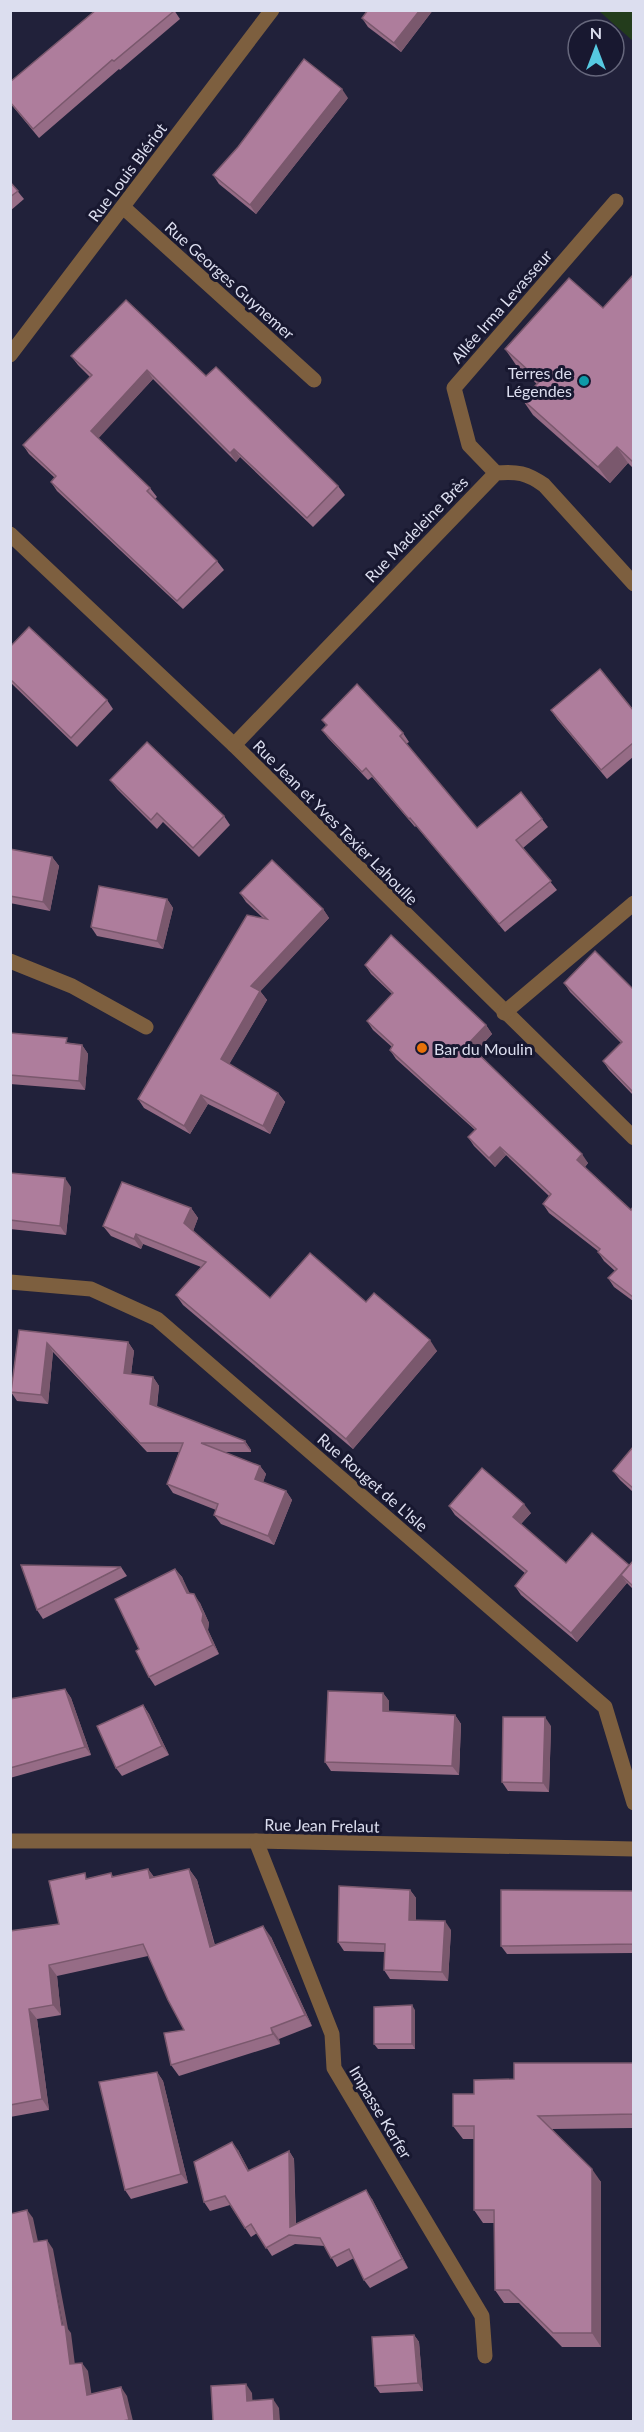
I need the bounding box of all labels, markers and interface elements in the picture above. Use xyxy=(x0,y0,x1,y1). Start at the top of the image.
north arrow xyxy=(566,18,626,78)
text: N xyxy=(590,23,602,42)
street label: Rue Louis Blériot xyxy=(84,119,170,225)
street label: Rue Georges Guynemer xyxy=(162,217,299,343)
street label: Allée Irma Levasseur xyxy=(447,245,555,366)
place label: Terres de Légendes xyxy=(506,363,572,400)
marker: Terres de Légendes xyxy=(577,374,591,388)
street label: Rue Madeleine Brès xyxy=(361,472,471,586)
street label: Rue Jean et Yves Texier Lahoulle xyxy=(250,736,422,908)
place label: Bar du Moulin xyxy=(434,1039,533,1058)
marker: Bar du Moulin xyxy=(415,1041,429,1055)
street label: Rue Rouget de L'Isle xyxy=(314,1429,432,1535)
street label: Rue Jean Frelaut xyxy=(264,1814,380,1836)
street label: Impasse Kerfer xyxy=(346,2062,416,2162)

